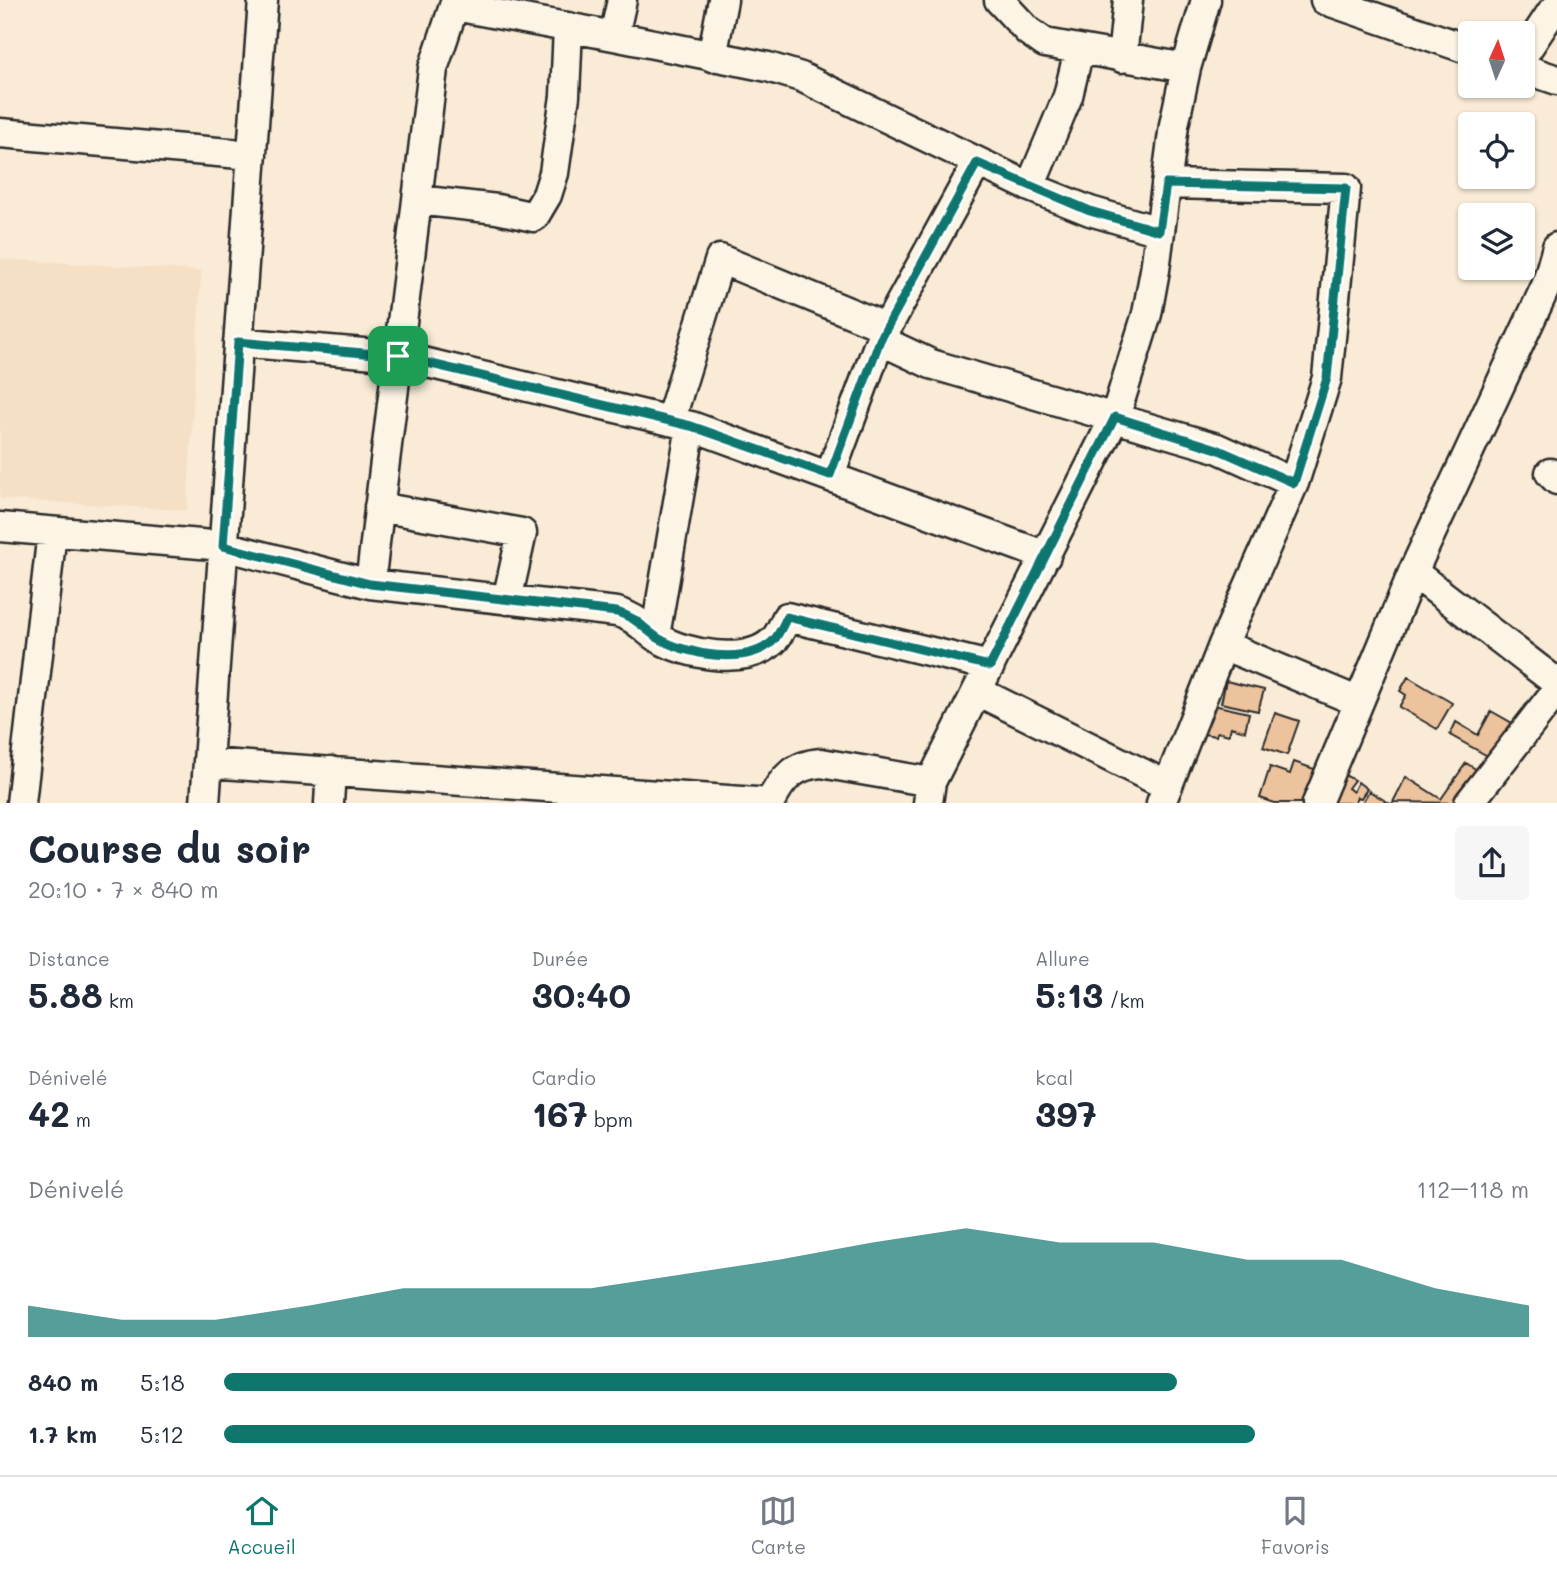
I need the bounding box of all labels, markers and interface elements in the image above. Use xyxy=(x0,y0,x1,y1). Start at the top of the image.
north arrow xyxy=(1458,21,1535,98)
map controls xyxy=(1458,21,1535,280)
button: locate xyxy=(1458,112,1535,189)
button: layers xyxy=(1458,203,1535,280)
pin xyxy=(368,326,428,386)
icon: arrive xyxy=(379,337,417,375)
text: Course du soir xyxy=(28,823,311,873)
button: share xyxy=(1455,826,1529,900)
text: 20:10 · 7 × 840 m xyxy=(28,874,219,904)
text: Distance xyxy=(28,946,110,971)
text: Durée xyxy=(532,946,588,971)
text: Allure xyxy=(1035,946,1090,971)
text: 5.88 xyxy=(28,971,103,1017)
text: 30:40 xyxy=(532,971,631,1017)
text: 5:13 xyxy=(1035,971,1103,1017)
text: km xyxy=(103,988,134,1013)
text: /km xyxy=(1103,988,1145,1013)
text: Dénivelé xyxy=(28,1065,108,1090)
text: Cardio xyxy=(532,1065,596,1090)
text: kcal xyxy=(1035,1065,1073,1090)
text: 42 xyxy=(28,1090,70,1136)
text: 167 xyxy=(532,1090,588,1136)
text: 397 xyxy=(1035,1090,1097,1136)
text: m xyxy=(70,1107,91,1132)
text: bpm xyxy=(588,1107,633,1132)
text: Dénivelé xyxy=(28,1174,124,1204)
text: 112–118 m xyxy=(1417,1174,1529,1204)
text: 840 m xyxy=(28,1367,98,1397)
text: 5:18 xyxy=(140,1367,185,1397)
text: 1.7 km xyxy=(28,1419,97,1449)
text: 5:12 xyxy=(140,1419,184,1449)
tab: Accueil xyxy=(228,1492,296,1559)
tab: Carte xyxy=(751,1492,806,1559)
tab: Favoris xyxy=(1261,1492,1329,1559)

